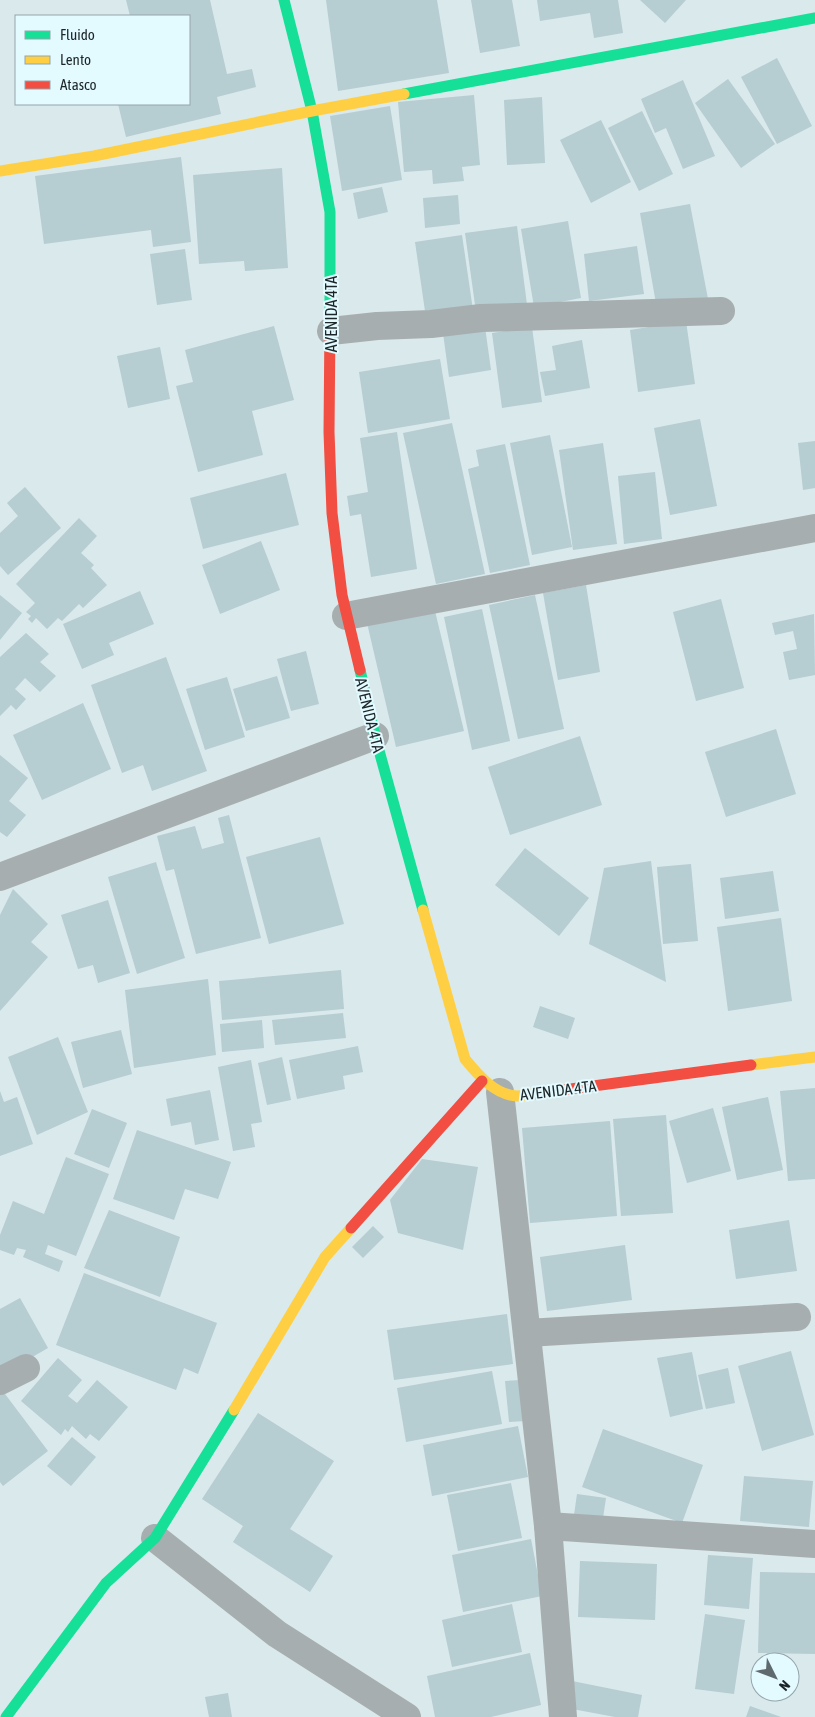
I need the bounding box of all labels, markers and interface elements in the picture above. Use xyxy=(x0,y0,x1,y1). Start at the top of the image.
legend xyxy=(15,15,190,105)
text: Fluido xyxy=(60,26,95,43)
text: Lento xyxy=(60,51,91,68)
text: Atasco xyxy=(60,76,97,93)
street label: AVENIDA 4TA xyxy=(322,276,340,352)
street label: AVENIDA 4TA xyxy=(352,676,388,754)
street label: AVENIDA 4TA xyxy=(519,1076,597,1104)
north arrow xyxy=(750,1652,800,1702)
text: N xyxy=(776,1677,793,1694)

